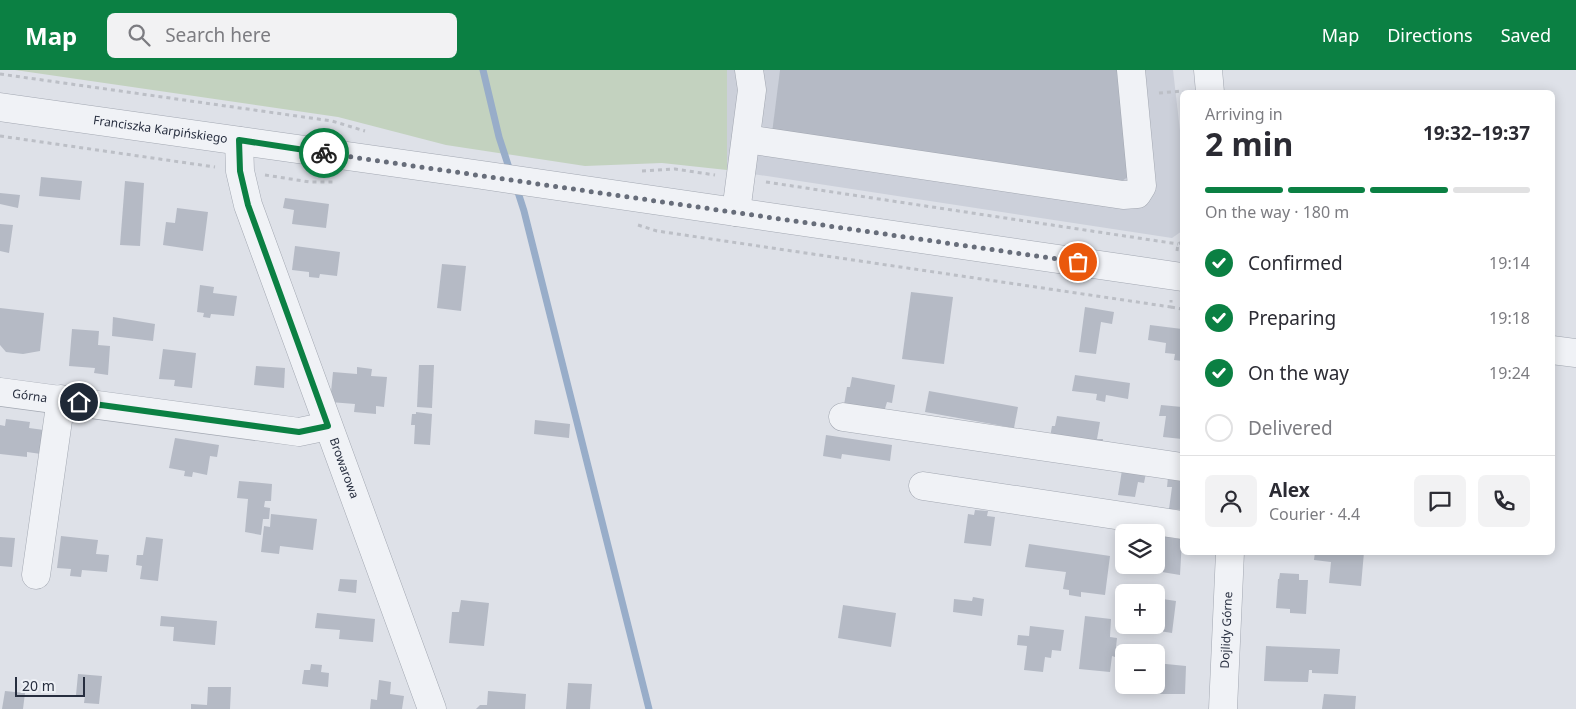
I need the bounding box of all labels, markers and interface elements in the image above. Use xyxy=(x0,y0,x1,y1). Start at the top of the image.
search box xyxy=(107,13,457,58)
text: Map xyxy=(25,19,77,52)
icon: search xyxy=(125,21,153,49)
text: Search here xyxy=(165,22,271,48)
text: Map xyxy=(1322,23,1359,47)
text: Directions xyxy=(1387,23,1473,47)
text: Saved xyxy=(1501,23,1551,47)
text: Arriving in xyxy=(1205,103,1283,125)
street label: Franciszka Karpińskiego xyxy=(92,111,229,147)
text: 19:32–19:37 xyxy=(1423,120,1530,146)
text: 2 min xyxy=(1205,122,1293,165)
courier xyxy=(299,128,349,178)
icon: bike xyxy=(310,139,338,167)
text: On the way · 180 m xyxy=(1205,201,1349,223)
pin xyxy=(1057,241,1099,283)
icon: bag xyxy=(1064,248,1092,276)
icon: check xyxy=(1205,249,1233,277)
text: Confirmed xyxy=(1248,250,1343,276)
text: 19:14 xyxy=(1489,252,1530,274)
icon: check xyxy=(1205,304,1233,332)
text: Preparing xyxy=(1248,305,1336,331)
text: 19:18 xyxy=(1489,307,1530,329)
icon: check xyxy=(1205,359,1233,387)
text: On the way xyxy=(1248,360,1349,386)
text: 19:24 xyxy=(1489,362,1530,384)
pin xyxy=(58,381,100,423)
street label: Górna xyxy=(11,385,48,406)
icon: home xyxy=(65,388,93,416)
text: Delivered xyxy=(1248,415,1333,441)
street label: Browarowa xyxy=(326,435,363,501)
button: person xyxy=(1205,475,1257,527)
button: chat xyxy=(1414,475,1466,527)
button: phone xyxy=(1478,475,1530,527)
text: Alex xyxy=(1269,477,1310,503)
text: Courier · 4.4 xyxy=(1269,503,1360,525)
map controls xyxy=(1115,524,1165,694)
button: layers xyxy=(1115,524,1165,574)
button: + xyxy=(1115,584,1165,634)
street label: Dojlidy Górne xyxy=(1216,591,1236,669)
button: − xyxy=(1115,644,1165,694)
scale bar xyxy=(15,674,85,697)
text: 20 m xyxy=(22,676,55,695)

